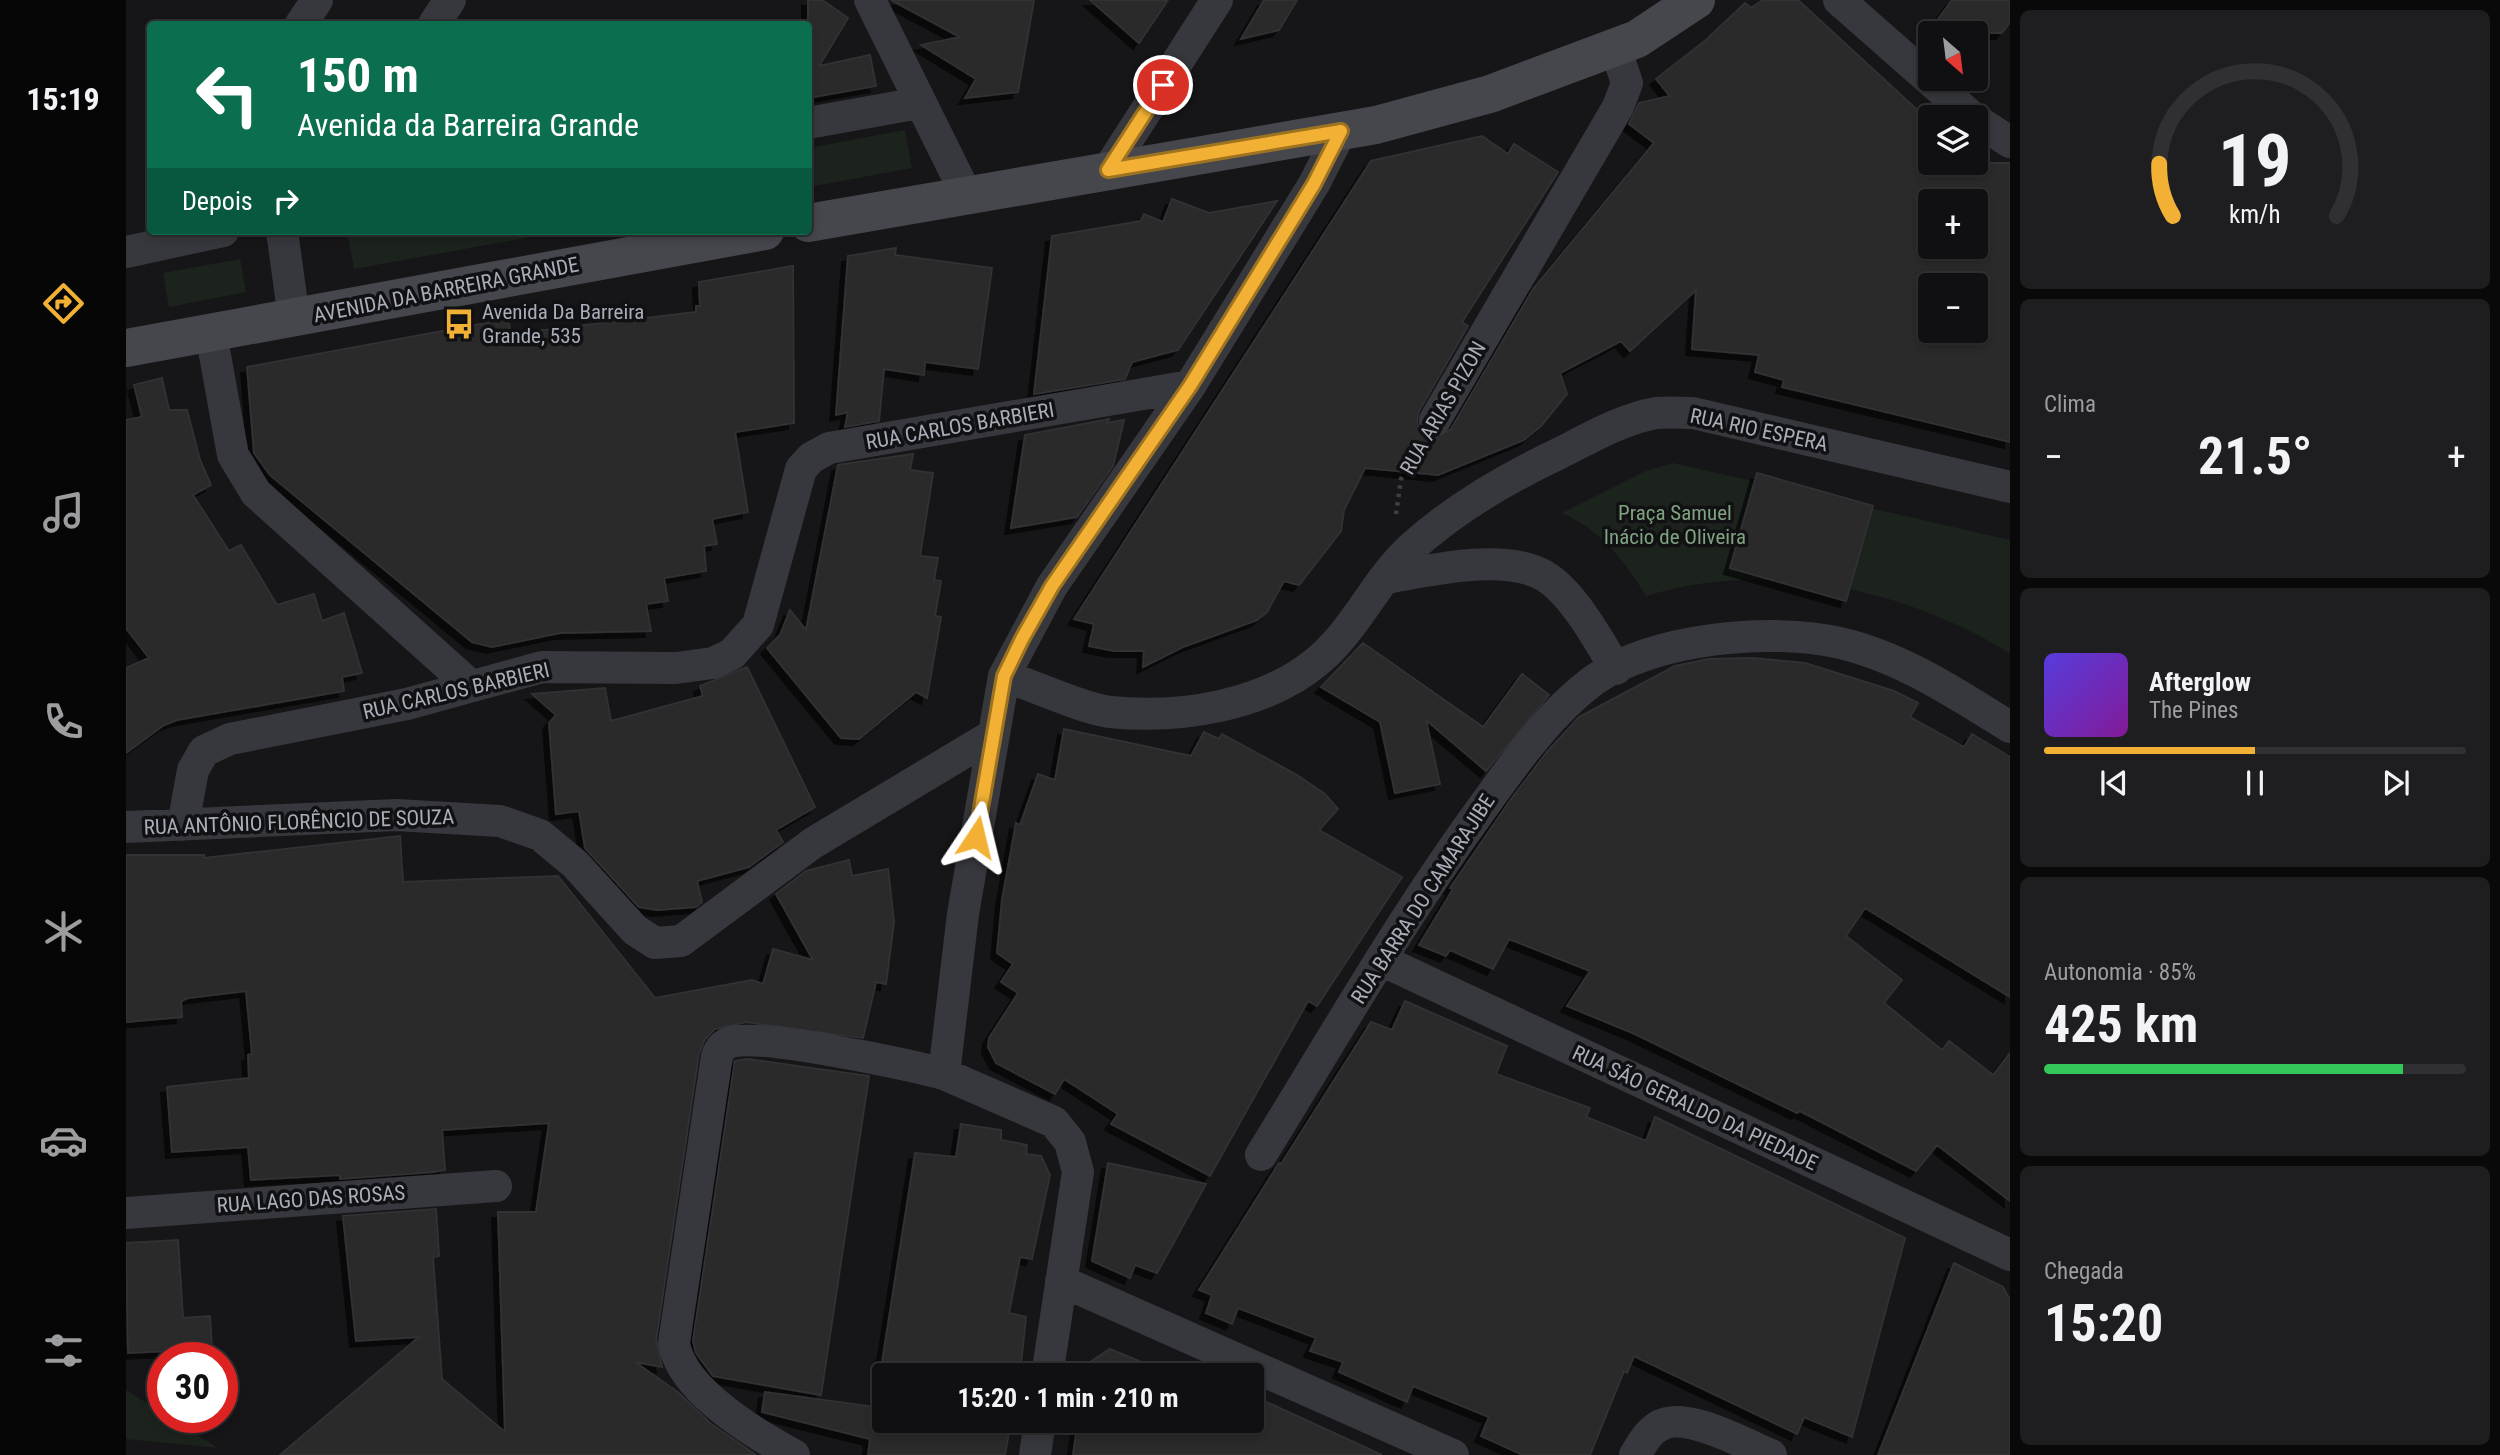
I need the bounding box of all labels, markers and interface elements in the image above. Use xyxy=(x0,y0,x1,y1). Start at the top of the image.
north arrow xyxy=(1918,21,1988,91)
map controls xyxy=(1918,21,1988,343)
text: 150 m xyxy=(297,47,419,104)
icon: left xyxy=(182,49,273,140)
pin xyxy=(1133,55,1193,115)
icon: arrive xyxy=(1144,66,1182,104)
text: 15:19 xyxy=(26,80,100,118)
button: layers xyxy=(1918,105,1988,175)
text: Avenida da Barreira Grande xyxy=(297,106,639,144)
text: 19 xyxy=(2218,118,2292,204)
icon: right xyxy=(267,182,305,220)
text: Depois xyxy=(182,186,253,216)
button: + xyxy=(1918,189,1988,259)
text: km/h xyxy=(2229,199,2281,228)
street label: AVENIDA DA BARREIRA GRANDE xyxy=(311,252,581,328)
button: − xyxy=(1918,273,1988,343)
icon: directions xyxy=(39,279,88,328)
place label: Avenida Da Barreira Grande, 535 xyxy=(482,300,644,348)
bus stop icon: Avenida Da Barreira Grande, 535 xyxy=(442,307,476,341)
street label: RUA ARIAS PIZON xyxy=(1395,337,1491,479)
text: Clima xyxy=(2044,391,2096,418)
street label: RUA CARLOS BARBIERI xyxy=(864,398,1056,454)
street label: RUA RIO ESPERA xyxy=(1688,404,1830,456)
text: 21.5° xyxy=(2198,426,2312,487)
text: − xyxy=(2044,435,2063,479)
text: + xyxy=(2447,435,2466,479)
icon: music xyxy=(39,488,88,537)
park label: Praça Samuel Inácio de Oliveira xyxy=(1604,501,1746,549)
street label: RUA CARLOS BARBIERI xyxy=(360,658,552,724)
text: Afterglow xyxy=(2149,667,2251,697)
icon: phone xyxy=(39,697,88,746)
text: The Pines xyxy=(2149,697,2239,724)
icon: previous xyxy=(2095,764,2133,802)
icon: pause xyxy=(2236,764,2274,802)
icon: next xyxy=(2377,764,2415,802)
street label: RUA BARRA DO CAMARAJIBE xyxy=(1346,790,1500,1008)
position arrow xyxy=(939,800,1013,874)
street label: RUA ANTÔNIO FLORÊNCIO DE SOUZA xyxy=(143,805,455,839)
icon: climate xyxy=(39,907,88,956)
text: Autonomia · 85% xyxy=(2044,959,2196,986)
text: 425 km xyxy=(2044,994,2198,1055)
street label: RUA SÃO GERALDO DA PIEDADE xyxy=(1569,1041,1821,1175)
icon: car xyxy=(39,1116,88,1165)
street label: RUA LAGO DAS ROSAS xyxy=(216,1180,406,1218)
text: Chegada xyxy=(2044,1258,2124,1285)
text: 15:20 xyxy=(2044,1293,2163,1354)
icon: filters xyxy=(39,1326,88,1375)
speed limit sign: 30 xyxy=(147,1342,238,1433)
text: 15:20 · 1 min · 210 m xyxy=(958,1383,1178,1413)

